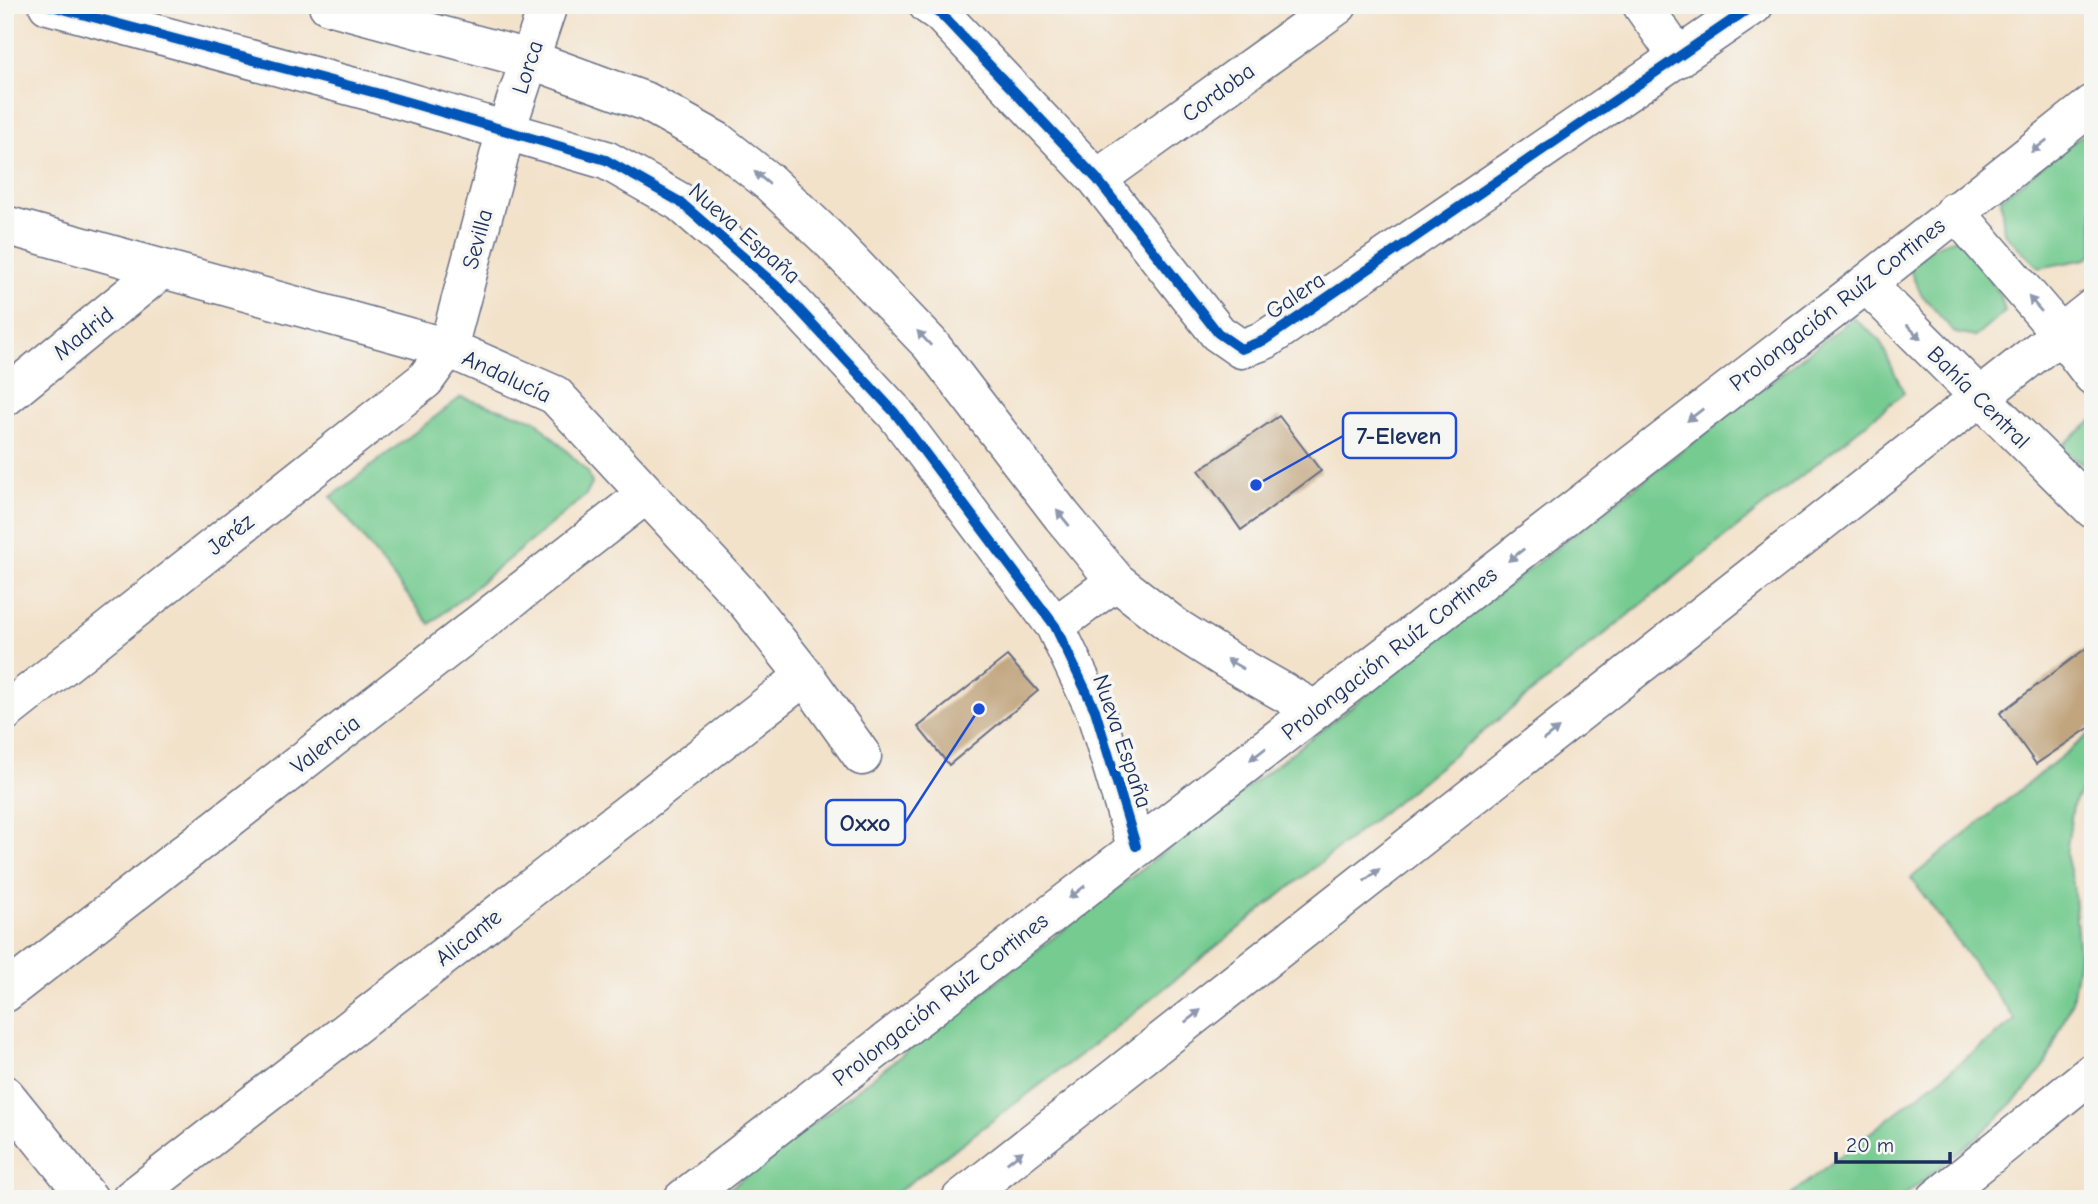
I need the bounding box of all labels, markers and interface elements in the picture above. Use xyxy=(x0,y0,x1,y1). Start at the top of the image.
street label: Lorca xyxy=(506,37,549,97)
street label: Cordoba xyxy=(1177,57,1260,128)
one-way arrow xyxy=(2030,138,2048,152)
one-way arrow xyxy=(754,170,772,185)
street label: Nueva España xyxy=(683,178,806,289)
street label: Sevilla xyxy=(457,206,498,272)
street label: Prolongación Ruíz Cortines xyxy=(1724,212,1950,397)
street label: Galera xyxy=(1261,266,1330,325)
one-way arrow xyxy=(2027,295,2043,313)
street label: Madrid xyxy=(48,301,119,366)
one-way arrow xyxy=(1905,323,1921,340)
one-way arrow xyxy=(916,330,932,347)
street label: Bahía Central xyxy=(1922,341,2035,454)
street label: Andalucía xyxy=(458,344,556,409)
one-way arrow xyxy=(1687,408,1705,423)
callout: 7-Eleven xyxy=(1343,413,1456,458)
text: 7-Eleven xyxy=(1357,422,1441,450)
street label: Jeréz xyxy=(202,508,259,561)
one-way arrow xyxy=(1056,509,1071,526)
one-way arrow xyxy=(1507,547,1525,562)
street label: Prolongación Ruíz Cortines xyxy=(1276,561,1502,746)
one-way arrow xyxy=(1225,658,1244,670)
street label: Nueva España xyxy=(1087,671,1158,811)
street label: Valencia xyxy=(285,709,365,780)
one-way arrow xyxy=(1541,727,1559,742)
one-way arrow xyxy=(1249,746,1267,760)
callout: Oxxo xyxy=(826,800,905,845)
text: Oxxo xyxy=(840,809,890,837)
one-way arrow xyxy=(1363,868,1381,883)
one-way arrow xyxy=(1069,885,1087,900)
street label: Alicante xyxy=(430,903,507,972)
street label: Prolongación Ruíz Cortines xyxy=(827,907,1053,1092)
one-way arrow xyxy=(1184,1008,1202,1023)
scale bar xyxy=(1836,1120,1949,1164)
text: 20 m xyxy=(1846,1133,1894,1157)
one-way arrow xyxy=(1005,1149,1023,1164)

